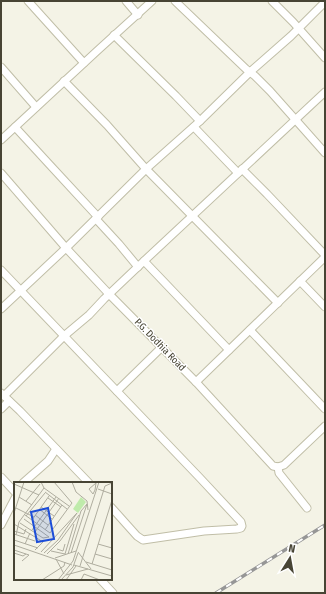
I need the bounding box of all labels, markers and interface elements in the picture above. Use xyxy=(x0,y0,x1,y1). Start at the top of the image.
street label: P.G. Dodhia Road xyxy=(132,316,188,374)
inset map xyxy=(14,482,112,580)
north arrow xyxy=(270,538,310,578)
text: N xyxy=(287,542,296,556)

